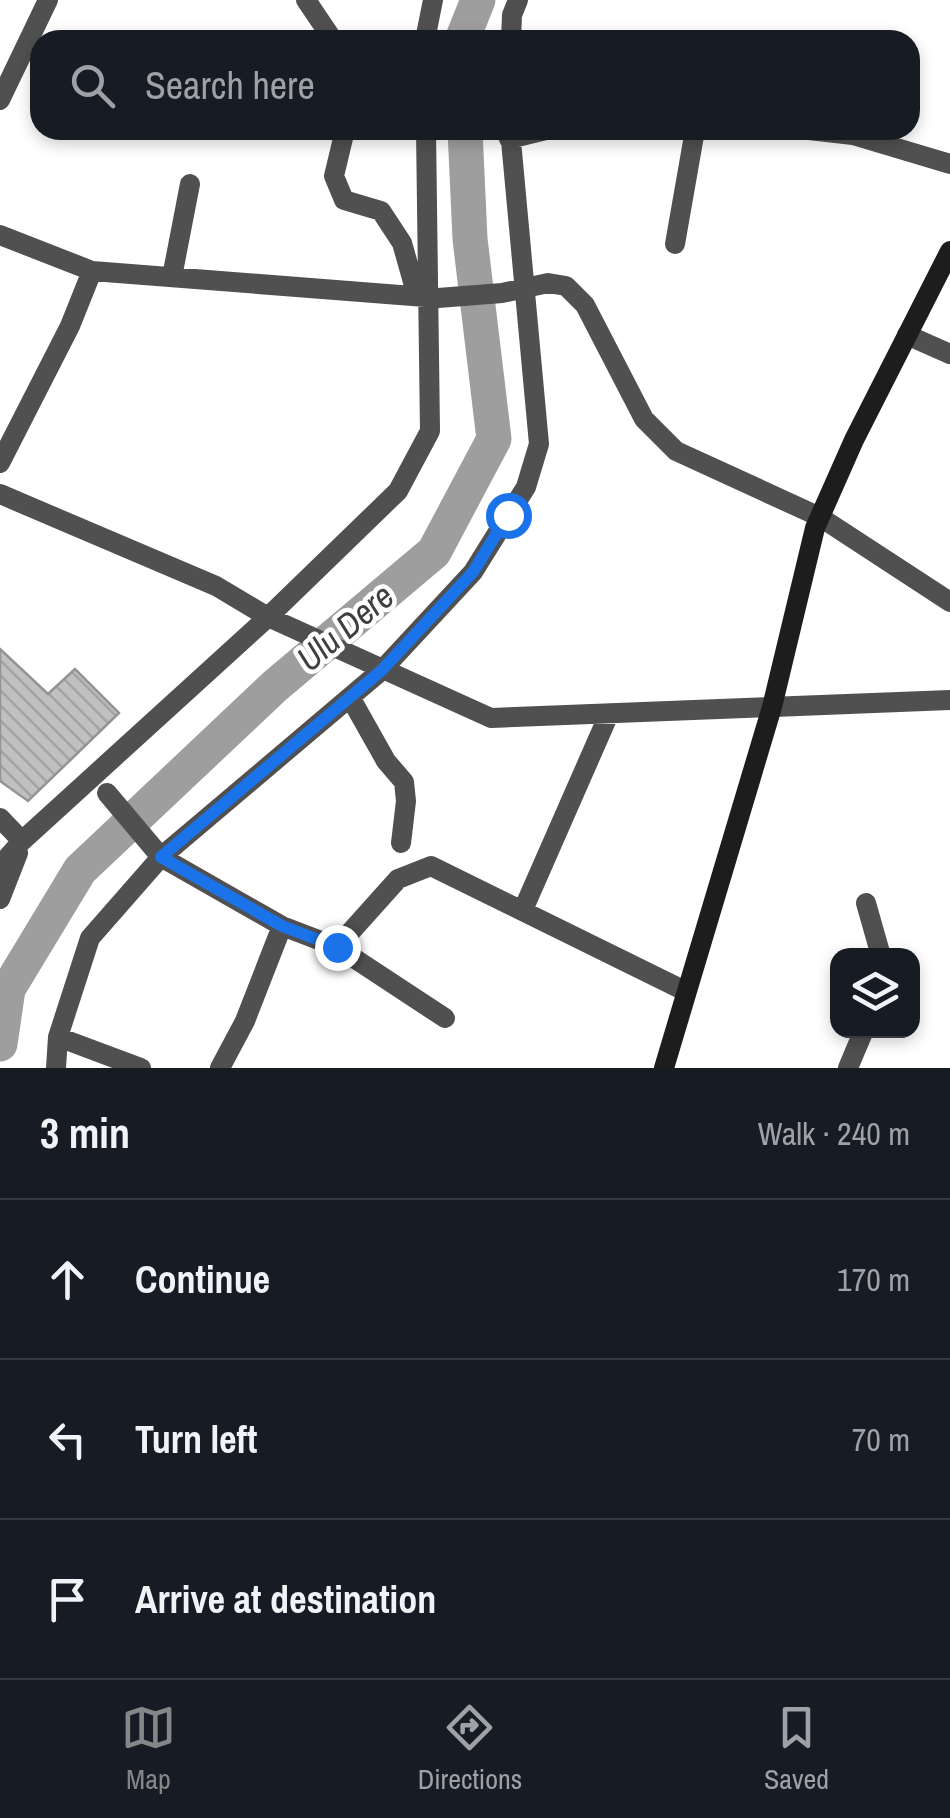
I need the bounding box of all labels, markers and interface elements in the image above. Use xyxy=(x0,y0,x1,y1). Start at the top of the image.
search box xyxy=(30,30,920,140)
icon: search xyxy=(65,58,120,113)
text: Search here xyxy=(145,60,315,111)
route start xyxy=(486,493,532,539)
water label: Ulu Dere xyxy=(287,573,403,681)
route end xyxy=(315,925,361,971)
map controls xyxy=(830,948,920,1038)
button: layers xyxy=(830,948,920,1038)
text: 3 min xyxy=(40,1105,130,1161)
text: Walk · 240 m xyxy=(758,1112,910,1155)
icon: ahead xyxy=(40,1252,95,1307)
text: Continue xyxy=(135,1254,270,1305)
text: 170 m xyxy=(837,1258,910,1301)
icon: left xyxy=(40,1412,95,1467)
text: Turn left xyxy=(135,1414,257,1465)
text: 70 m xyxy=(852,1418,910,1461)
icon: arrive xyxy=(40,1572,95,1627)
text: Arrive at destination xyxy=(135,1574,436,1625)
tab: Map xyxy=(121,1700,176,1798)
tab: Directions xyxy=(418,1700,522,1798)
tab: Saved xyxy=(764,1700,829,1798)

